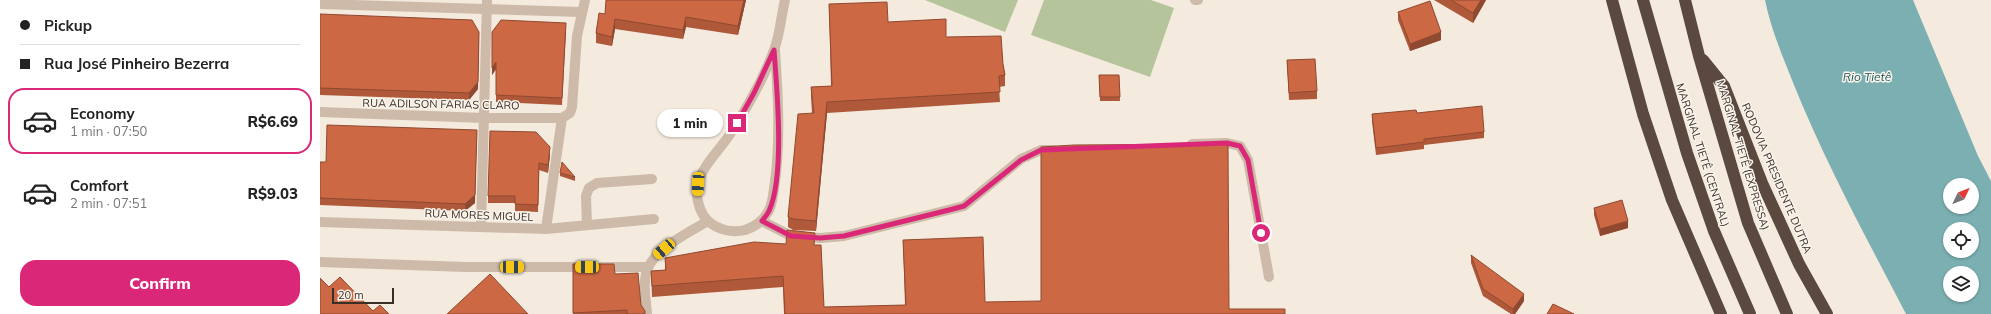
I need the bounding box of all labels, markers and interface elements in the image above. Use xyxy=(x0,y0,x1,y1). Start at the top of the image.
text: Pickup xyxy=(44,16,92,35)
text: Rua José Pinheiro Bezerra xyxy=(44,54,229,73)
water label: Rio Tietê xyxy=(1843,69,1892,84)
street label: MARGINAL TIETÊ (EXPRESSA) xyxy=(1713,78,1773,232)
street label: MARGINAL TIETÊ (CENTRAL) xyxy=(1673,81,1733,229)
street label: RUA ADILSON FARIAS CLARO xyxy=(362,96,520,112)
street label: RODOVIA PRESIDENTE DUTRA xyxy=(1739,101,1815,255)
icon: car xyxy=(22,103,58,139)
text: Economy xyxy=(70,104,135,123)
callout: 1 min xyxy=(657,109,723,137)
text: R$6.69 xyxy=(247,112,298,131)
route end xyxy=(728,114,746,132)
text: 1 min xyxy=(673,115,707,131)
text: 1 min · 07:50 xyxy=(70,123,147,139)
car xyxy=(691,172,705,196)
icon: car xyxy=(22,175,58,211)
text: Comfort xyxy=(70,176,128,195)
north arrow xyxy=(1943,178,1979,214)
map controls xyxy=(1943,178,1979,302)
text: R$9.03 xyxy=(247,184,298,203)
text: 2 min · 07:51 xyxy=(70,195,147,211)
street label: RUA MORES MIGUEL xyxy=(424,206,534,224)
button: locate xyxy=(1943,222,1979,258)
route start xyxy=(1252,224,1270,242)
car xyxy=(651,237,677,261)
button: Confirm xyxy=(20,260,300,306)
car xyxy=(500,261,524,273)
car xyxy=(575,261,599,273)
button: layers xyxy=(1943,266,1979,302)
scale bar xyxy=(332,286,394,305)
text: 20 m xyxy=(338,288,364,302)

